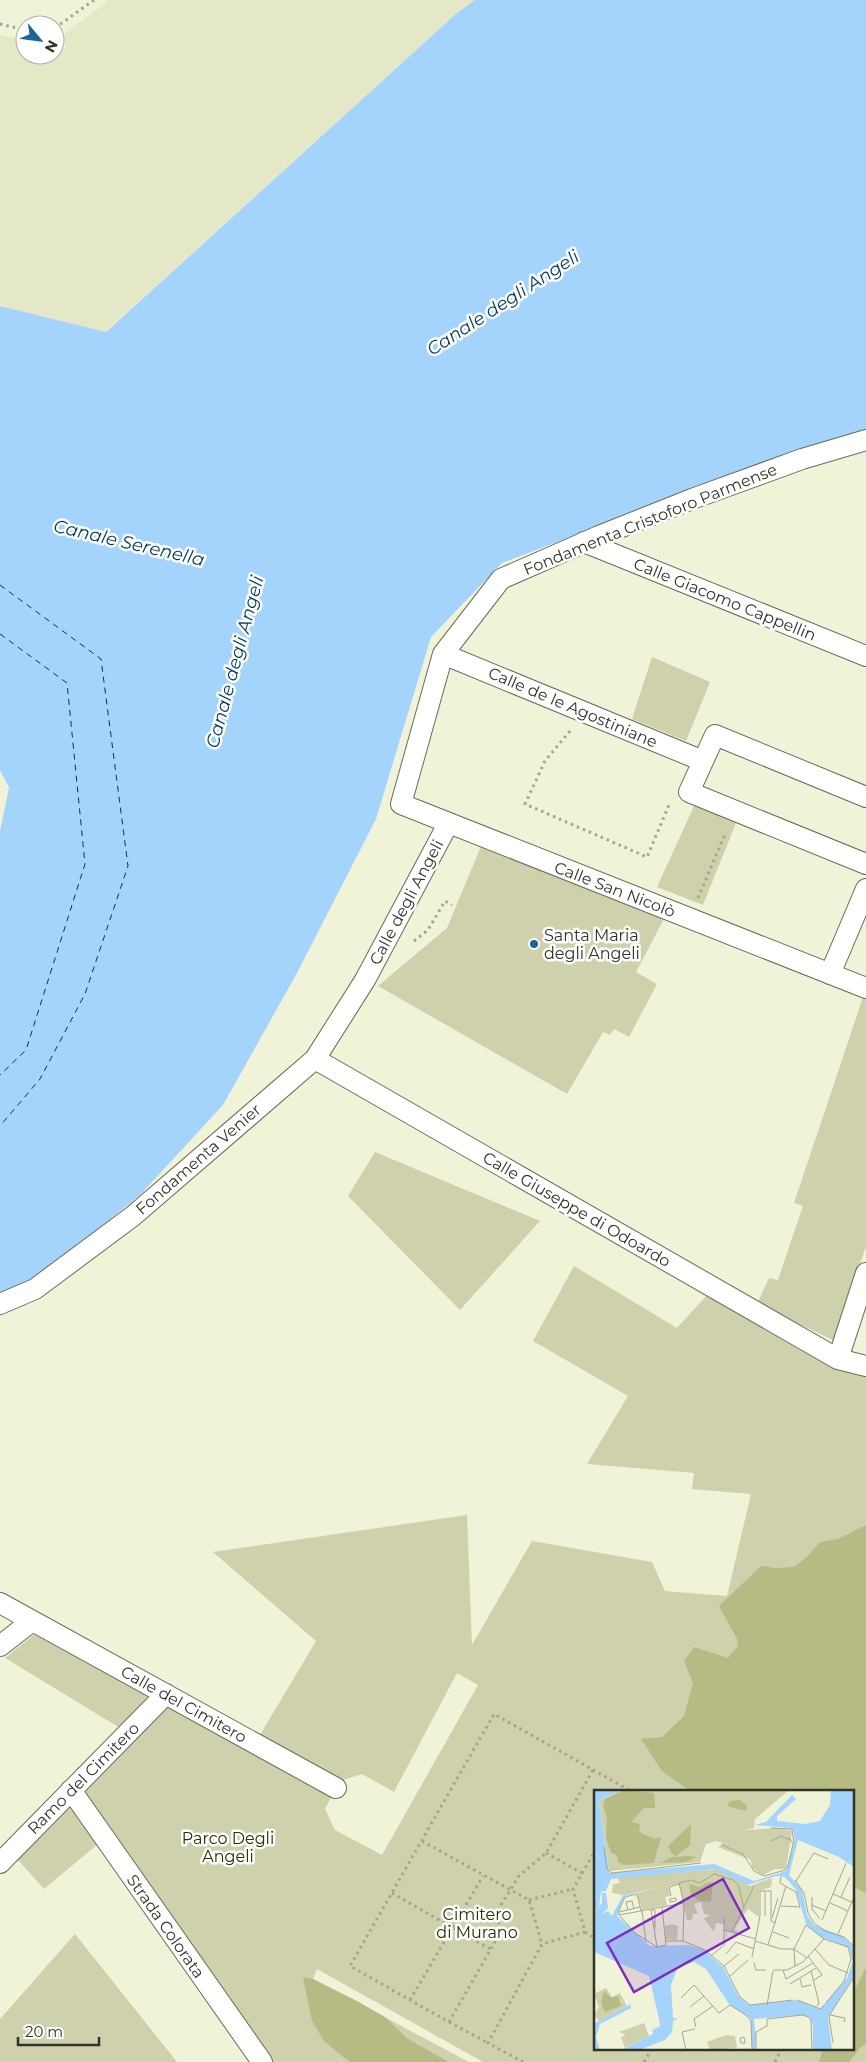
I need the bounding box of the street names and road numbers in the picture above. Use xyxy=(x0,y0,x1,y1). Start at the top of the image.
street label: Fondamenta Cristoforo Parmense xyxy=(521,460,780,579)
street label: Calle Giacomo Cappellin xyxy=(631,554,819,645)
street label: Calle de le Agostiniane xyxy=(485,663,660,752)
street label: Calle degli Angeli xyxy=(365,836,447,968)
street label: Calle San Nicolò xyxy=(552,858,678,921)
street label: Fondamenta Venier xyxy=(132,1100,265,1219)
street label: Calle Giuseppe di Odoardo xyxy=(479,1148,674,1271)
street label: Calle del Cimitero xyxy=(117,1662,250,1747)
street label: Ramo del Cimitero xyxy=(24,1719,143,1838)
street label: Strada Colorata xyxy=(123,1871,208,1982)

